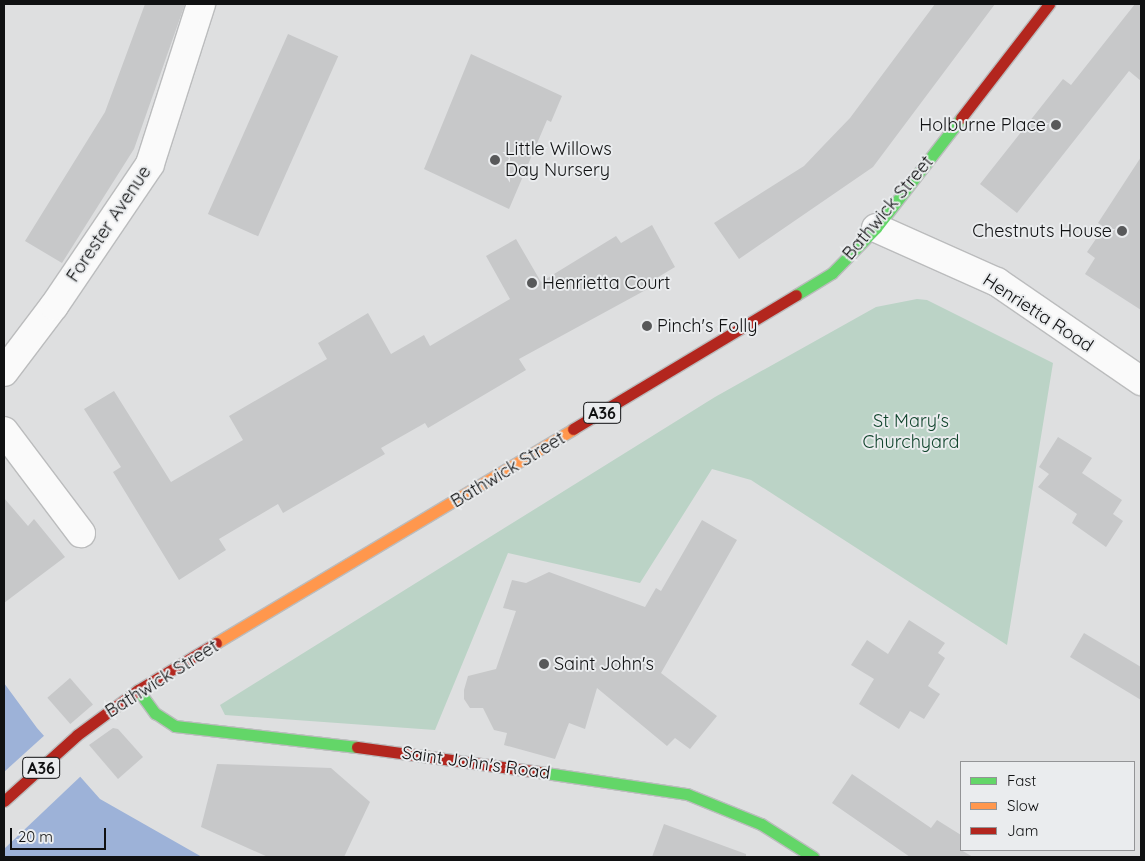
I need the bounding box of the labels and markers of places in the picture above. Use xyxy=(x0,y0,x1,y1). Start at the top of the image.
place label: Holburne Place xyxy=(919,114,1046,136)
marker: Holburne Place xyxy=(1050,119,1062,131)
place label: Little Willows Day Nursery xyxy=(505,139,612,182)
marker: Little Willows Day Nursery xyxy=(489,154,501,166)
place label: Chestnuts House xyxy=(972,220,1112,242)
marker: Chestnuts House xyxy=(1116,225,1128,237)
place label: Henrietta Court xyxy=(542,272,670,294)
marker: Henrietta Court xyxy=(526,277,538,289)
place label: Pinch's Folly xyxy=(657,315,757,337)
marker: Pinch's Folly xyxy=(641,320,653,332)
place label: Saint John's xyxy=(554,653,654,675)
marker: Saint John's xyxy=(538,658,550,670)

